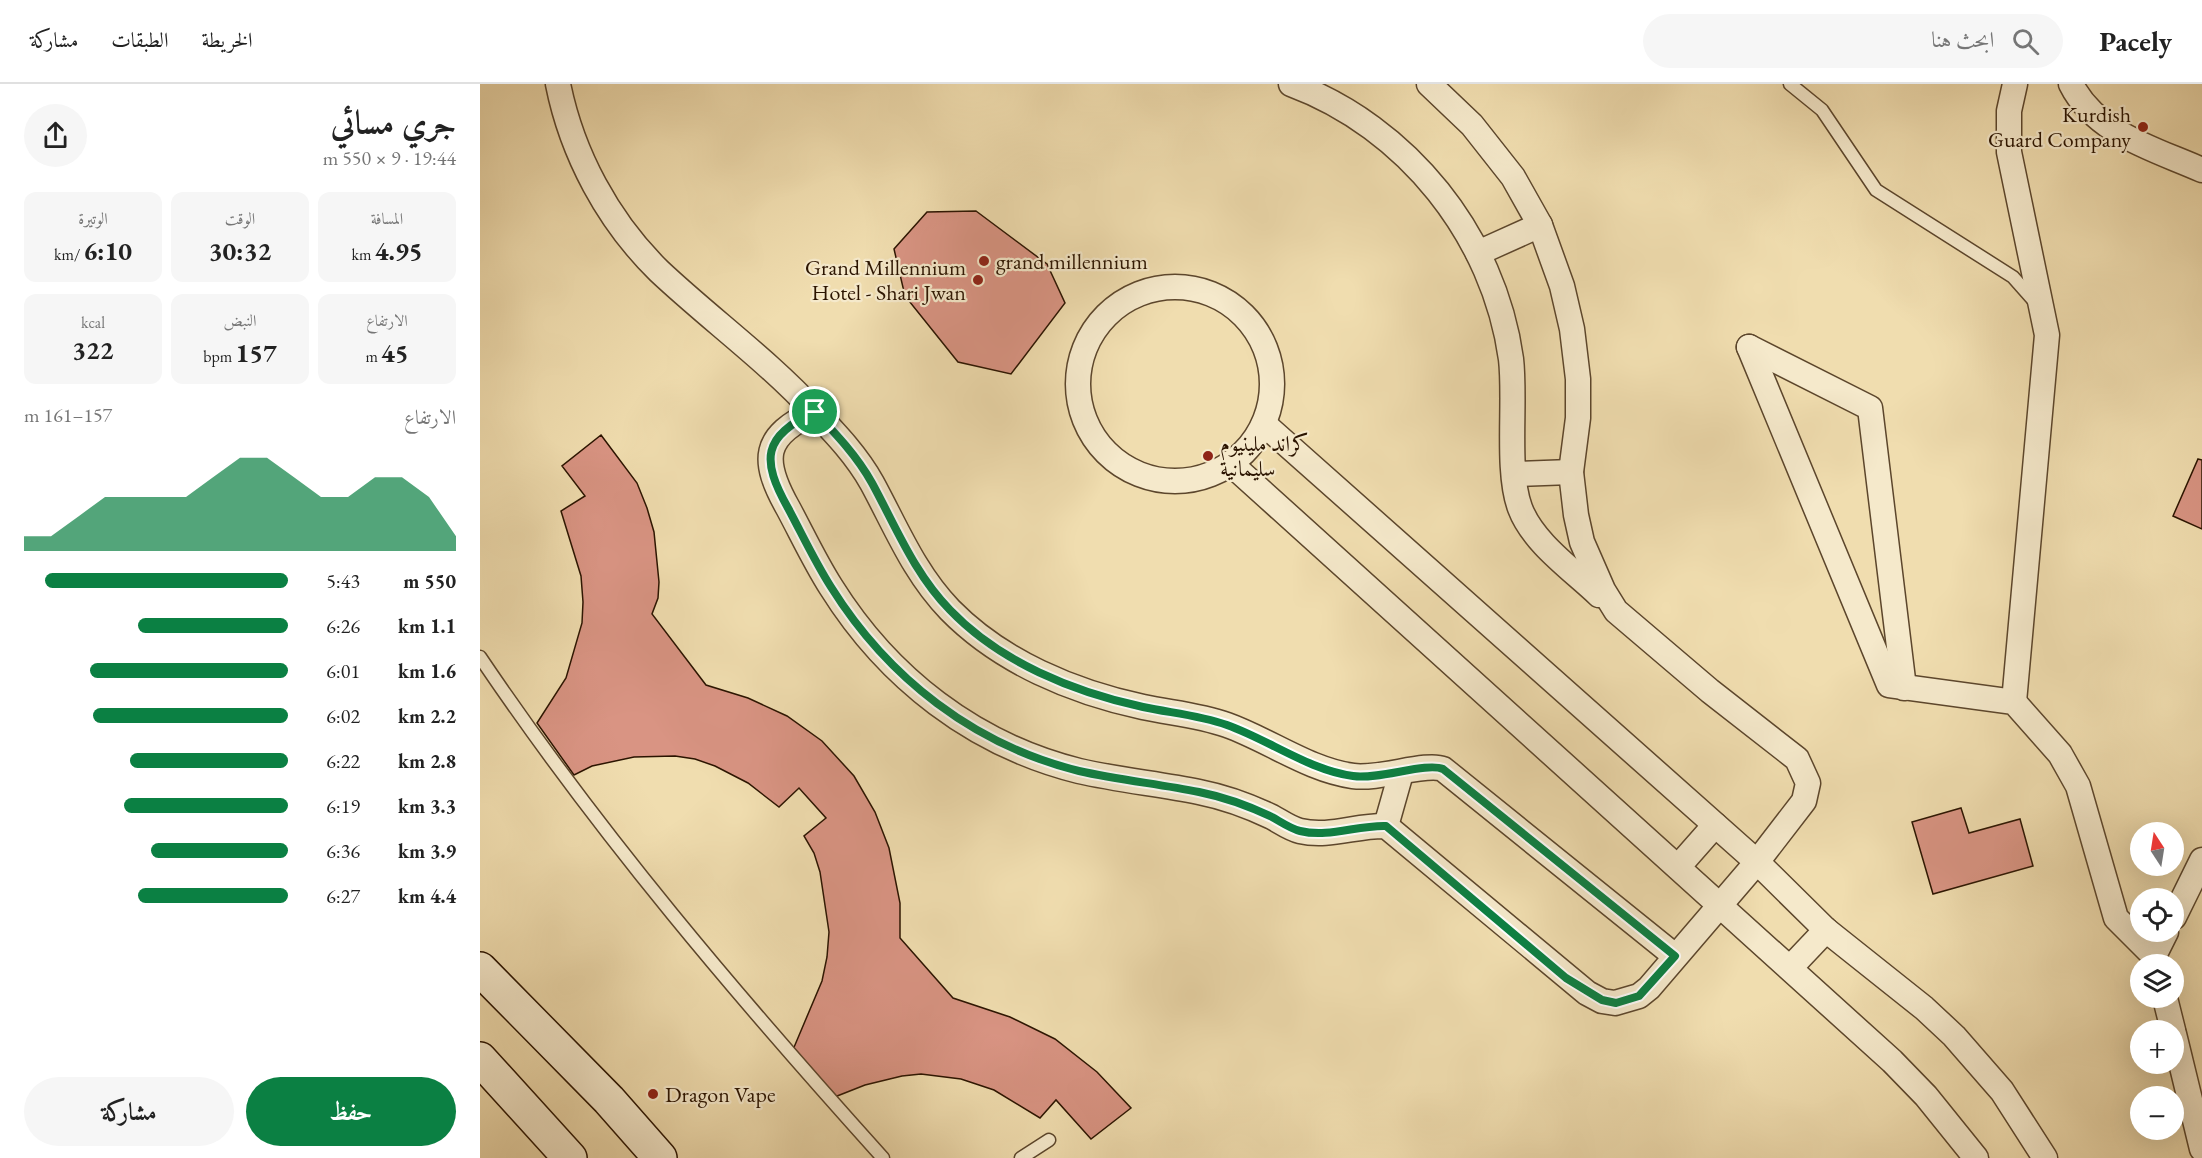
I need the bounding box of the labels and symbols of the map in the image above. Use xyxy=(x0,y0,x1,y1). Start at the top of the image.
place label: Kurdish Guard Company xyxy=(1988,100,2131,154)
marker: Kurdish Guard Company xyxy=(2136,120,2150,134)
place label: grand millennium xyxy=(996,247,1148,276)
place label: Grand Millennium Hotel - Shari Jwan xyxy=(805,253,966,307)
marker: grand millennium xyxy=(977,254,991,268)
marker: Grand Millennium Hotel - Shari Jwan xyxy=(971,273,985,287)
pin xyxy=(789,386,840,437)
place label: كراند ملينيوم سليمانية xyxy=(1220,429,1309,483)
marker: كراند ملينيوم سليمانية xyxy=(1201,449,1215,463)
north arrow xyxy=(2130,822,2184,876)
place label: Dragon Vape xyxy=(665,1080,776,1109)
marker: Dragon Vape xyxy=(646,1087,660,1101)

